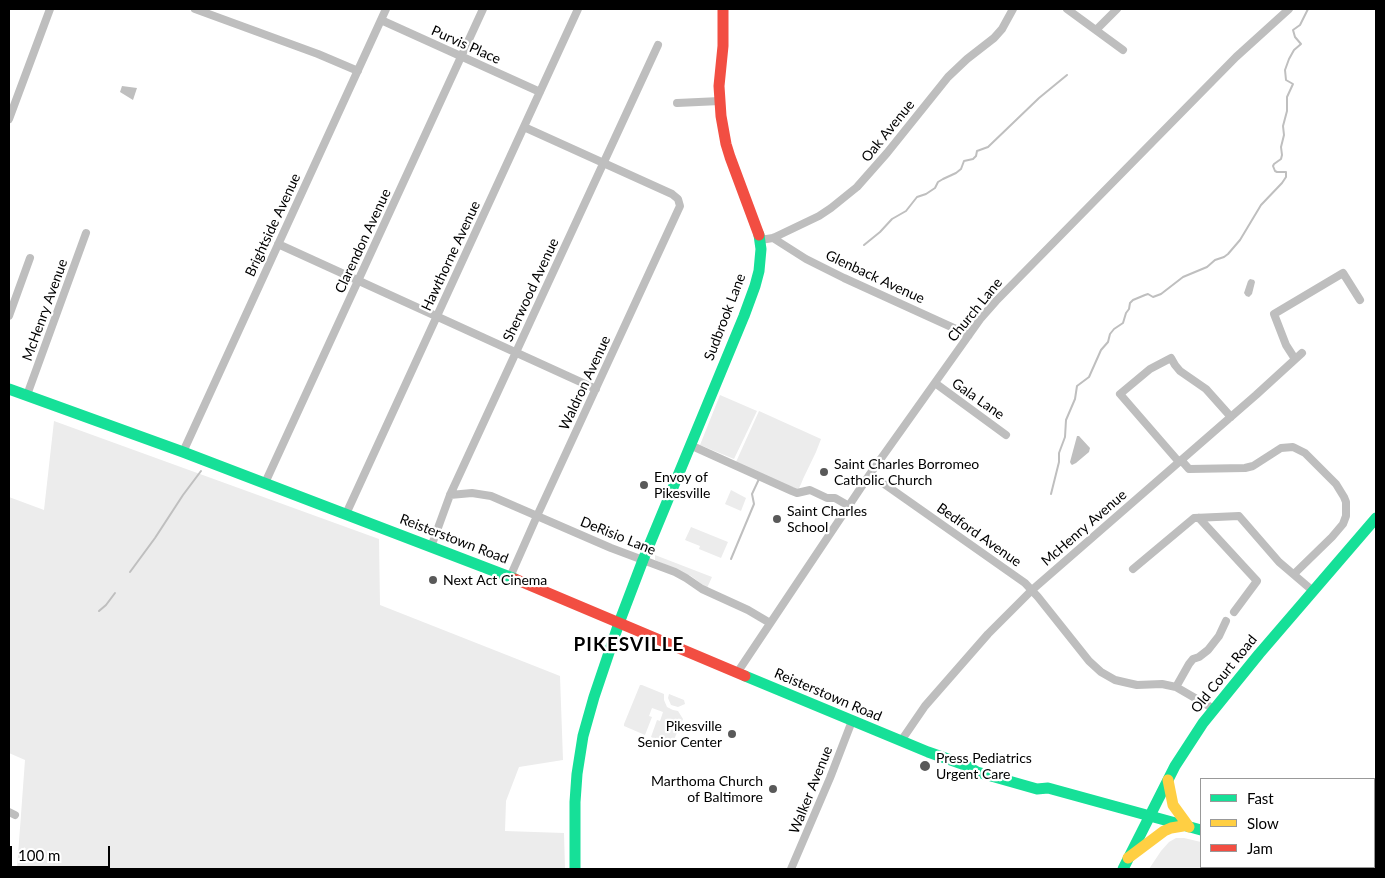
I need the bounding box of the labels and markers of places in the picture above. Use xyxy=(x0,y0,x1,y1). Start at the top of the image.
place label: Saint Charles Borromeo Catholic Church xyxy=(834,456,979,488)
marker: Saint Charles Borromeo Catholic Church xyxy=(818,466,830,478)
place label: Envoy of Pikesville xyxy=(654,469,710,502)
marker: Envoy of Pikesville xyxy=(638,479,650,491)
place label: Saint Charles School xyxy=(787,503,867,536)
marker: Saint Charles School xyxy=(771,513,783,525)
place label: Next Act Cinema xyxy=(443,572,547,588)
marker: Next Act Cinema xyxy=(427,574,439,586)
place label: Pikesville Senior Center xyxy=(637,718,722,750)
marker: Pikesville Senior Center xyxy=(726,728,738,740)
place label: Press Pediatrics Urgent Care xyxy=(936,750,1032,782)
marker: Press Pediatrics Urgent Care xyxy=(918,759,932,773)
place label: Marthoma Church of Baltimore xyxy=(651,773,763,806)
marker: Marthoma Church of Baltimore xyxy=(767,783,779,795)

